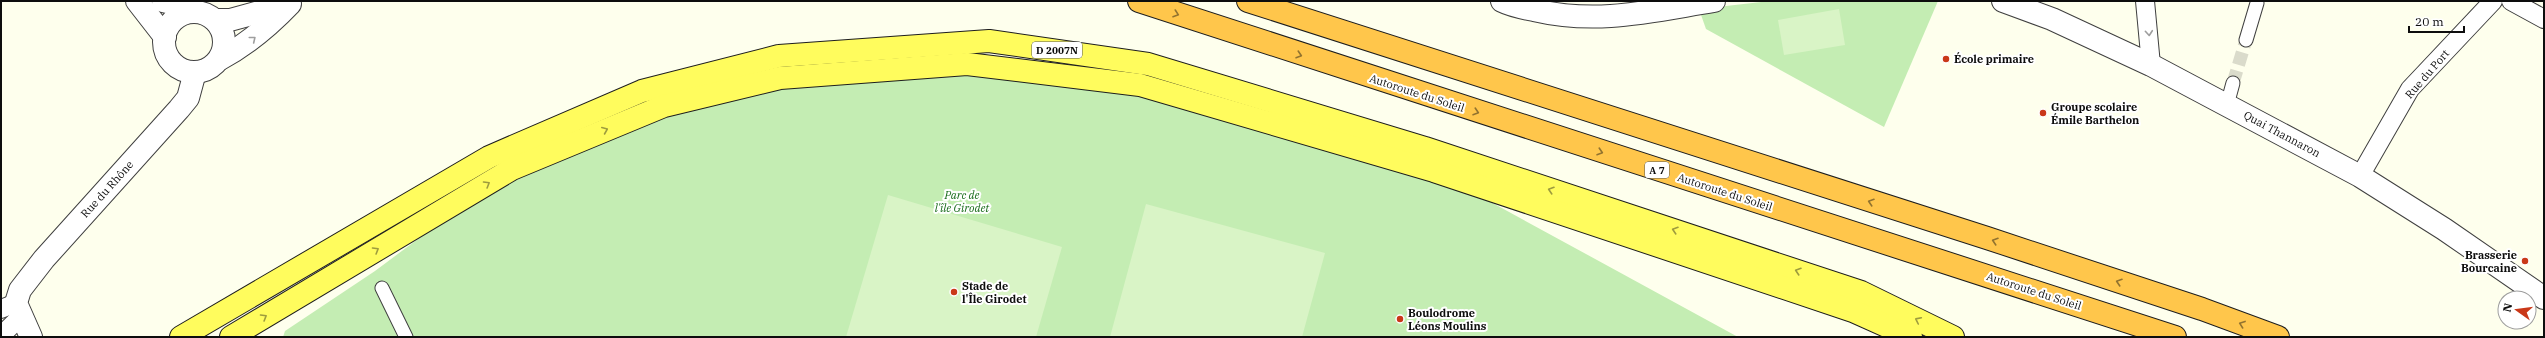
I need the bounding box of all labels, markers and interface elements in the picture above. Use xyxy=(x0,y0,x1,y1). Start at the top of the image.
scale bar xyxy=(2409,8,2464,34)
one-way arrow xyxy=(1172,10,1179,18)
text: 20 m xyxy=(2415,14,2444,29)
one-way arrow xyxy=(2144,30,2153,36)
one-way arrow xyxy=(249,36,256,43)
road number: D 2007N xyxy=(1032,42,1082,58)
street label: Rue du Port xyxy=(2402,47,2452,101)
one-way arrow xyxy=(1296,50,1303,58)
place label: École primaire xyxy=(1954,51,2034,66)
marker: École primaire xyxy=(1941,54,1951,64)
street label: Autoroute du Soleil xyxy=(1368,71,1466,115)
place label: Groupe scolaire Émile Barthelon xyxy=(2051,100,2139,127)
one-way arrow xyxy=(1473,107,1480,116)
marker: Groupe scolaire Émile Barthelon xyxy=(2038,108,2048,118)
street label: Quai Thannaron xyxy=(2241,108,2323,160)
one-way arrow xyxy=(601,127,609,135)
one-way arrow xyxy=(1596,147,1603,156)
street label: Rue du Rhône xyxy=(78,157,136,220)
road number: A 7 xyxy=(1645,162,1669,178)
street label: Autoroute du Soleil xyxy=(1676,170,1774,214)
one-way arrow xyxy=(483,181,490,188)
one-way arrow xyxy=(1548,186,1555,194)
park label: Parc de l'île Girodet xyxy=(935,188,990,215)
one-way arrow xyxy=(1868,198,1875,206)
one-way arrow xyxy=(1671,227,1678,235)
one-way arrow xyxy=(1992,237,1999,246)
one-way arrow xyxy=(372,248,379,255)
place label: Brasserie Bourcaine xyxy=(2461,248,2517,275)
marker: Brasserie Bourcaine xyxy=(2520,256,2530,266)
one-way arrow xyxy=(1795,267,1802,276)
street label: Autoroute du Soleil xyxy=(1985,269,2083,313)
one-way arrow xyxy=(2115,278,2122,286)
place label: Stade de l'Île Girodet xyxy=(962,279,1027,306)
marker: Stade de l'Île Girodet xyxy=(949,287,959,297)
north arrow xyxy=(2497,290,2537,330)
text: N xyxy=(2499,301,2515,313)
place label: Boulodrome Léons Moulins xyxy=(1408,306,1487,333)
one-way arrow xyxy=(260,314,267,321)
marker: Boulodrome Léons Moulins xyxy=(1395,314,1405,324)
one-way arrow xyxy=(1915,317,1923,325)
one-way arrow xyxy=(2238,320,2245,328)

